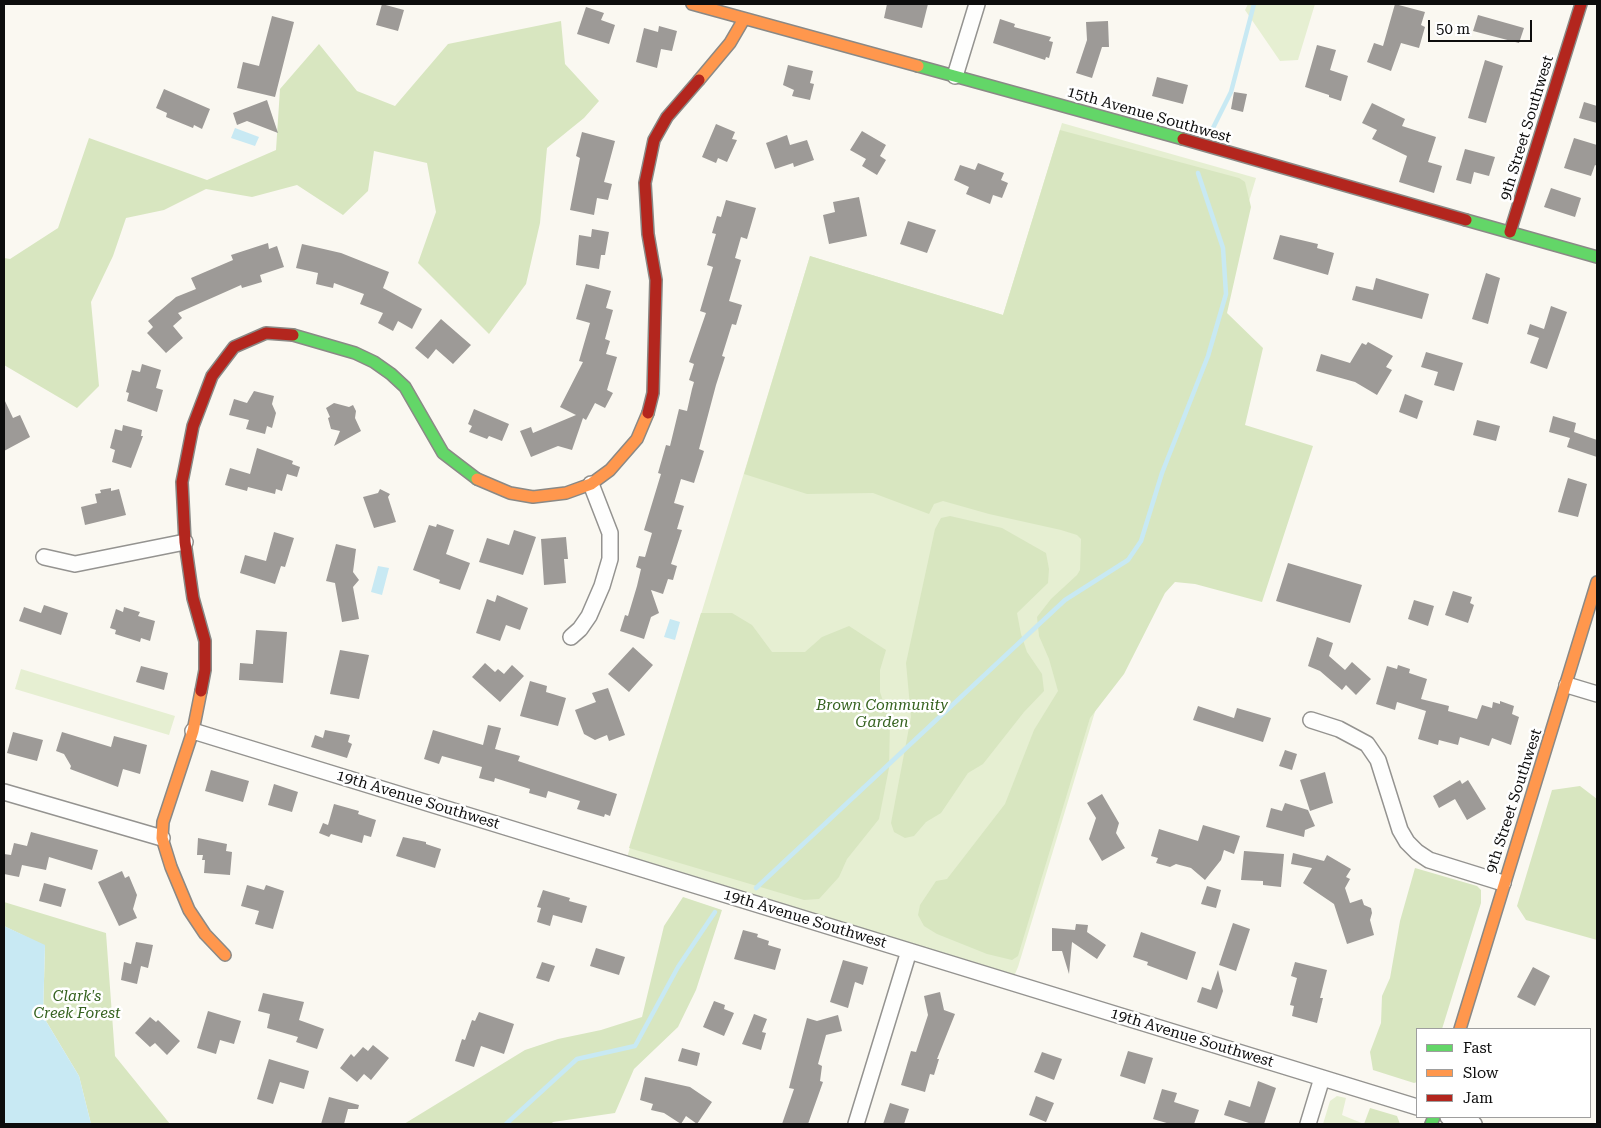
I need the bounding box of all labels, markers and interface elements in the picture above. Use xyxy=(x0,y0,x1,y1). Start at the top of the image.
scale bar xyxy=(1431,10,1535,42)
text: 50 m xyxy=(1436,20,1470,38)
street label: 9th Street Southwest xyxy=(1496,53,1558,203)
street label: 15th Avenue Southwest xyxy=(1065,83,1233,147)
park label: Brown Community Garden xyxy=(816,697,948,732)
street label: 9th Street Southwest xyxy=(1482,727,1546,875)
street label: 19th Avenue Southwest xyxy=(334,767,502,833)
street label: 19th Avenue Southwest xyxy=(721,886,889,952)
park label: Clark's Creek Forest xyxy=(33,988,121,1023)
street label: 19th Avenue Southwest xyxy=(1108,1005,1276,1071)
legend xyxy=(1416,1028,1591,1118)
text: Fast xyxy=(1463,1039,1492,1057)
text: Slow xyxy=(1463,1064,1498,1082)
text: Jam xyxy=(1463,1089,1493,1107)

